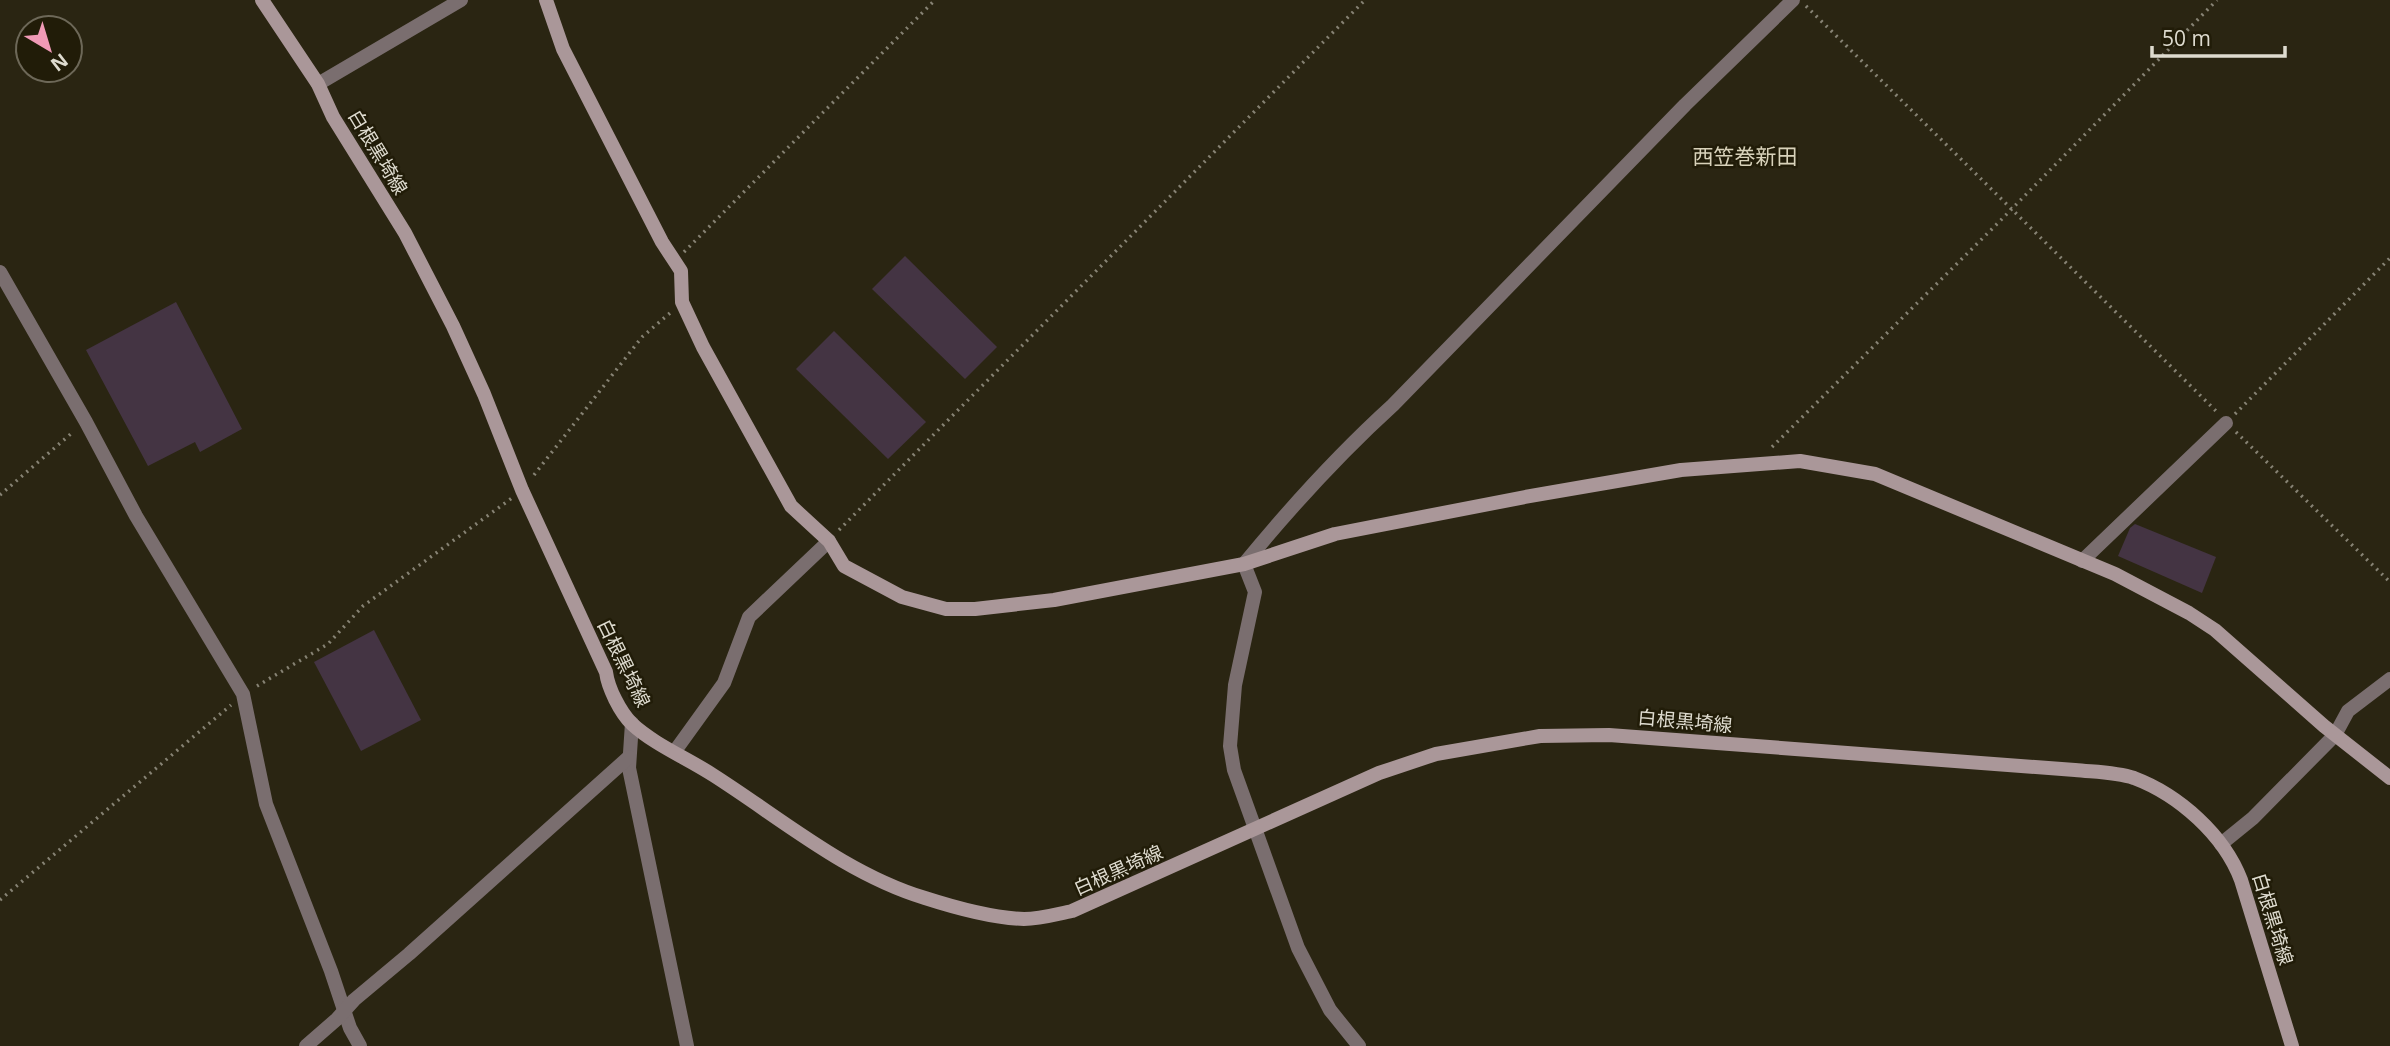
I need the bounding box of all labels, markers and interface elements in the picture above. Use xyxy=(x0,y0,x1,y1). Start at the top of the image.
north arrow xyxy=(14,14,84,84)
scale bar xyxy=(2152,14,2285,58)
text: 50 m xyxy=(2162,24,2211,52)
text: N xyxy=(45,47,74,77)
street label: 白根黒埼線 xyxy=(342,105,414,199)
district label: 西笠巻新田 xyxy=(1693,142,1798,170)
street label: 白根黒埼線 xyxy=(591,615,657,711)
street label: 白根黒埼線 xyxy=(1637,704,1733,738)
street label: 白根黒埼線 xyxy=(1069,839,1167,901)
street label: 白根黒埼線 xyxy=(2247,870,2299,968)

